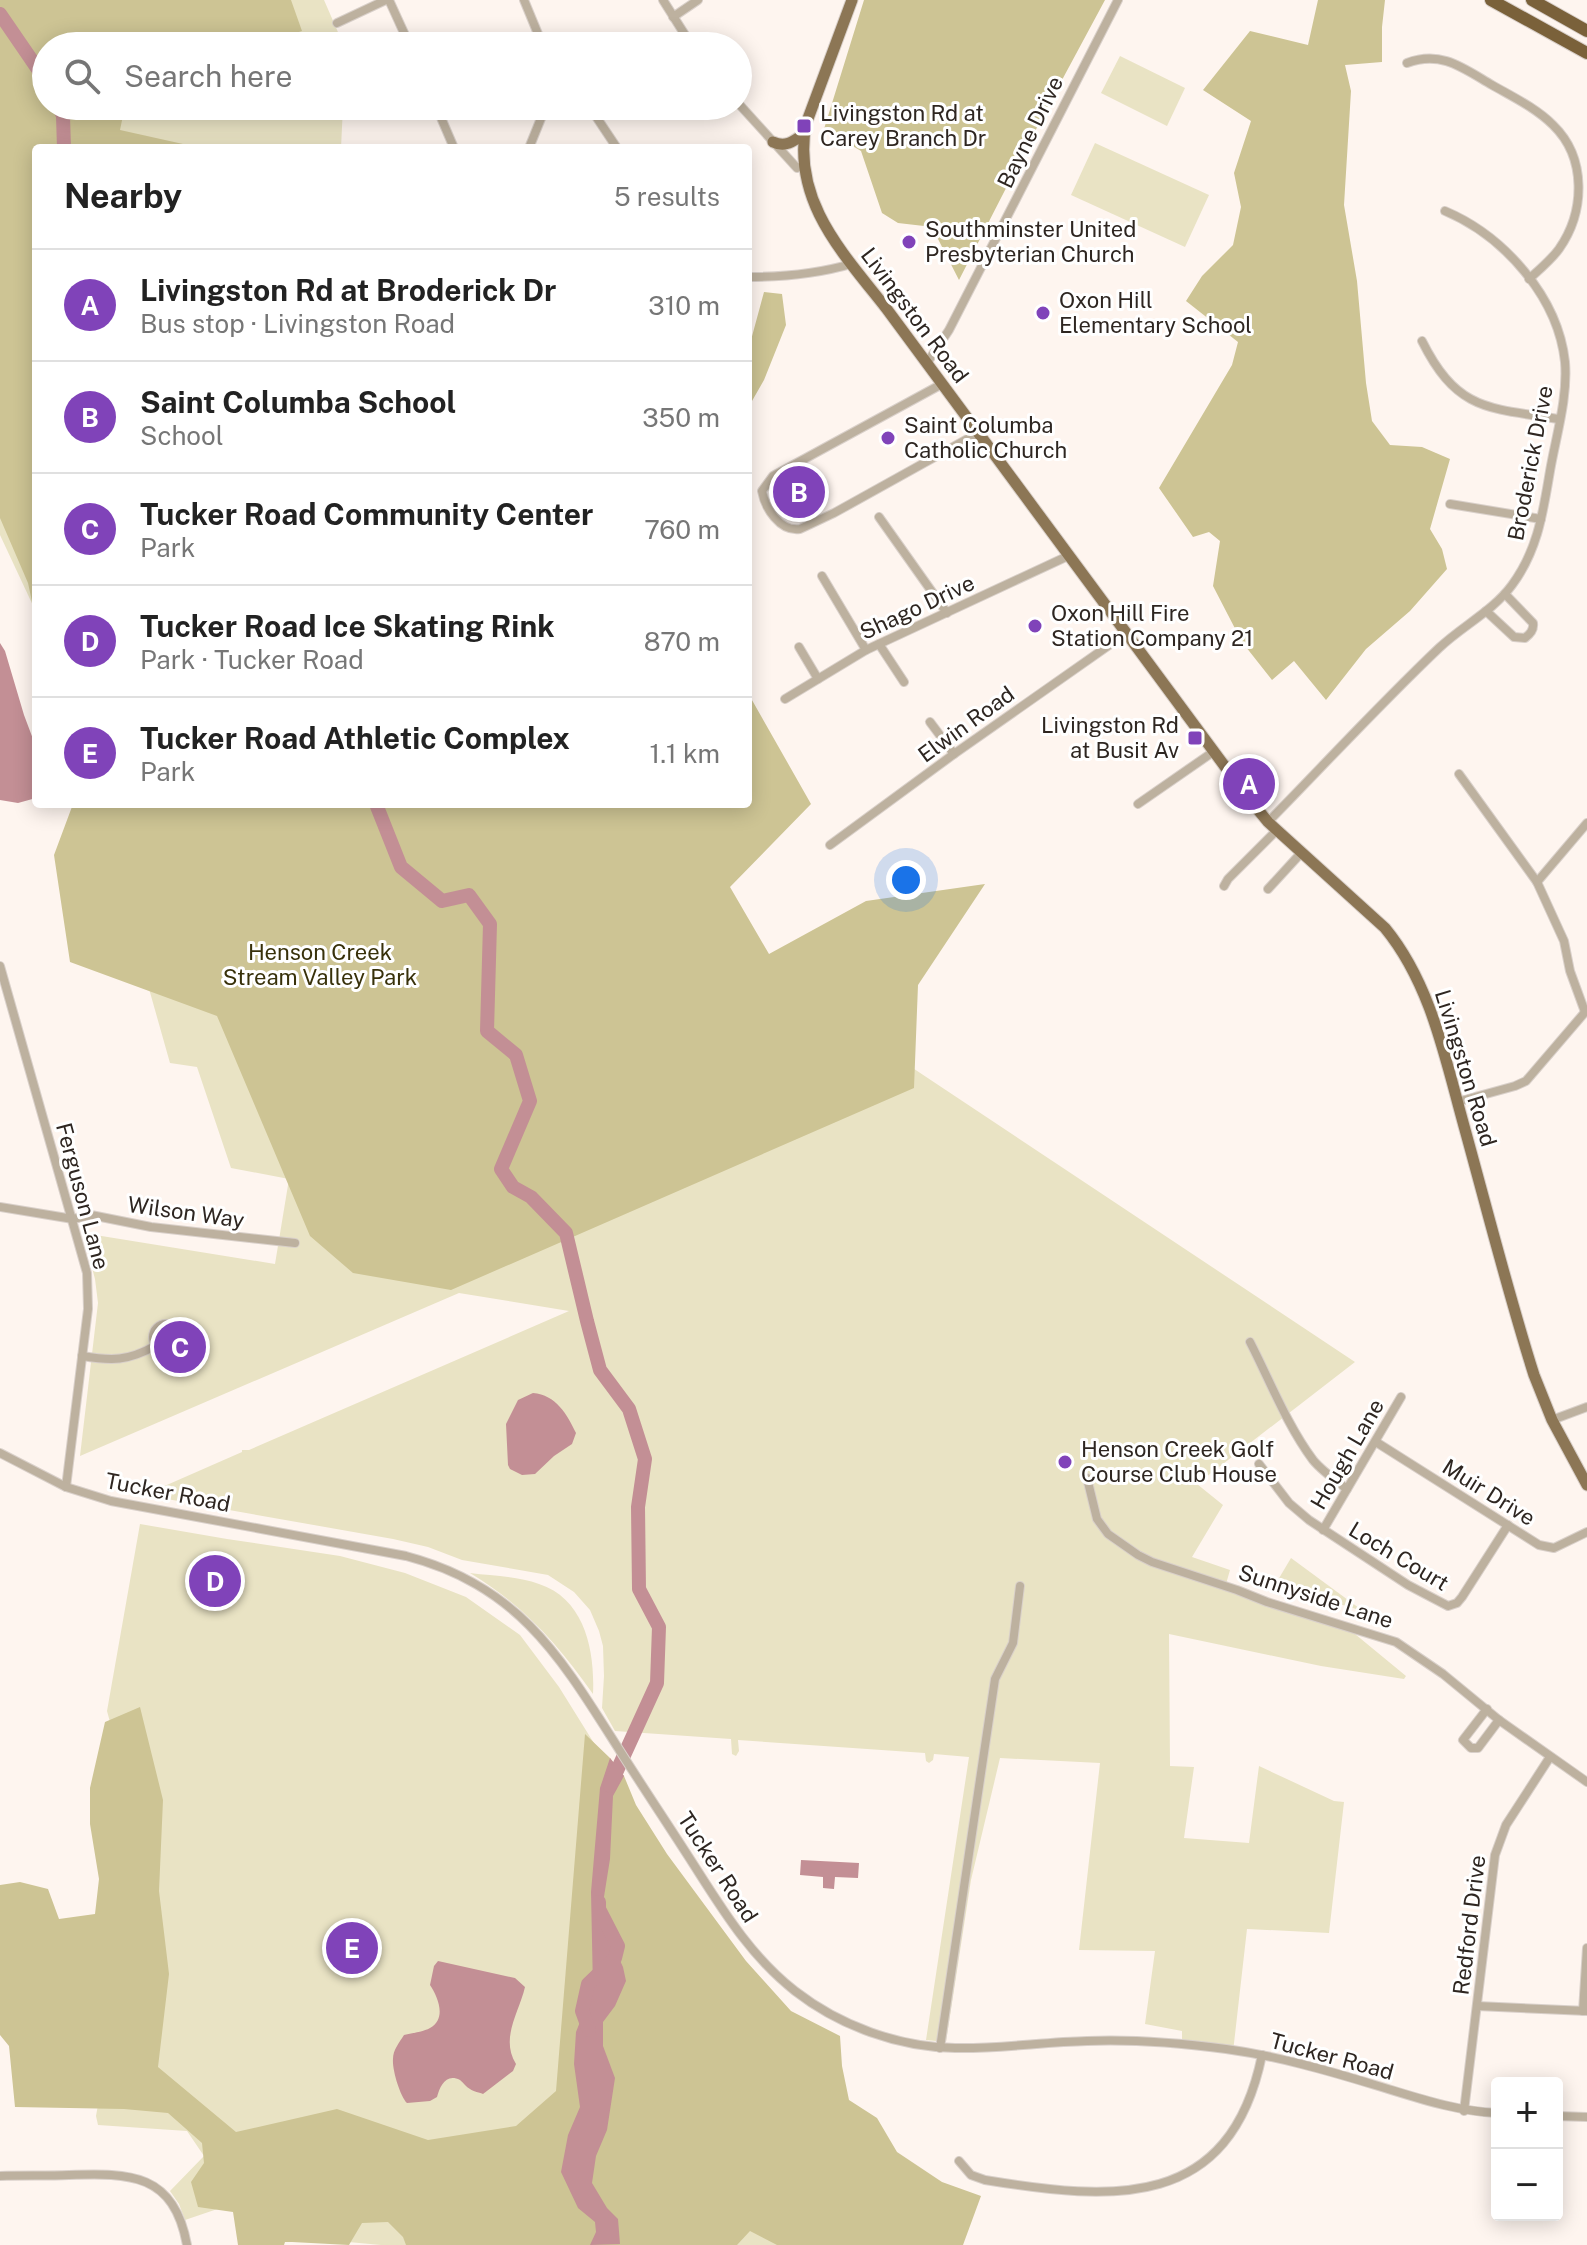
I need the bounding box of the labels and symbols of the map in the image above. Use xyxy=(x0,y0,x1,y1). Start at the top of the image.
street label: Bayne Drive xyxy=(992,72,1068,192)
place label: Livingston Rd at Carey Branch Dr xyxy=(820,100,986,151)
marker: Livingston Rd at Carey Branch Dr xyxy=(795,117,813,135)
place label: Southminster United Presbyterian Church xyxy=(925,216,1136,267)
marker: Southminster United Presbyterian Church xyxy=(900,233,918,251)
street label: Livingston Road xyxy=(856,242,974,388)
place label: Oxon Hill Elementary School xyxy=(1059,287,1252,338)
marker: Oxon Hill Elementary School xyxy=(1034,304,1052,322)
street label: Broderick Drive xyxy=(1502,383,1558,543)
place label: Saint Columba Catholic Church xyxy=(904,412,1067,463)
marker: Saint Columba Catholic Church xyxy=(879,429,897,447)
pin: B xyxy=(773,462,825,522)
street label: Shago Drive xyxy=(856,569,978,645)
place label: Oxon Hill Fire Station Company 21 xyxy=(1051,600,1253,651)
marker: Oxon Hill Fire Station Company 21 xyxy=(1026,617,1044,635)
street label: Elwin Road xyxy=(913,680,1019,768)
place label: Livingston Rd at Busit Av xyxy=(1041,712,1179,763)
marker: Livingston Rd at Busit Av xyxy=(1186,729,1204,747)
pin: A xyxy=(1223,754,1275,814)
your location xyxy=(886,860,926,900)
park label: Henson Creek Stream Valley Park xyxy=(223,939,417,990)
street label: Livingston Road xyxy=(1430,986,1502,1150)
street label: Ferguson Lane xyxy=(51,1120,115,1272)
street label: Wilson Way xyxy=(126,1191,246,1233)
pin: C xyxy=(154,1317,206,1377)
street label: Hough Lane xyxy=(1305,1394,1389,1514)
place label: Henson Creek Golf Course Club House xyxy=(1081,1436,1277,1487)
marker: Henson Creek Golf Course Club House xyxy=(1056,1453,1074,1471)
street label: Muir Drive xyxy=(1438,1453,1540,1531)
street label: Tucker Road xyxy=(103,1467,233,1517)
street label: Loch Court xyxy=(1344,1516,1454,1596)
pin: D xyxy=(189,1551,241,1611)
street label: Sunnyside Lane xyxy=(1235,1559,1397,1633)
street label: Tucker Road xyxy=(673,1807,763,1927)
street label: Redford Drive xyxy=(1448,1854,1490,1996)
pin: E xyxy=(326,1918,378,1978)
street label: Tucker Road xyxy=(1267,2027,1397,2085)

